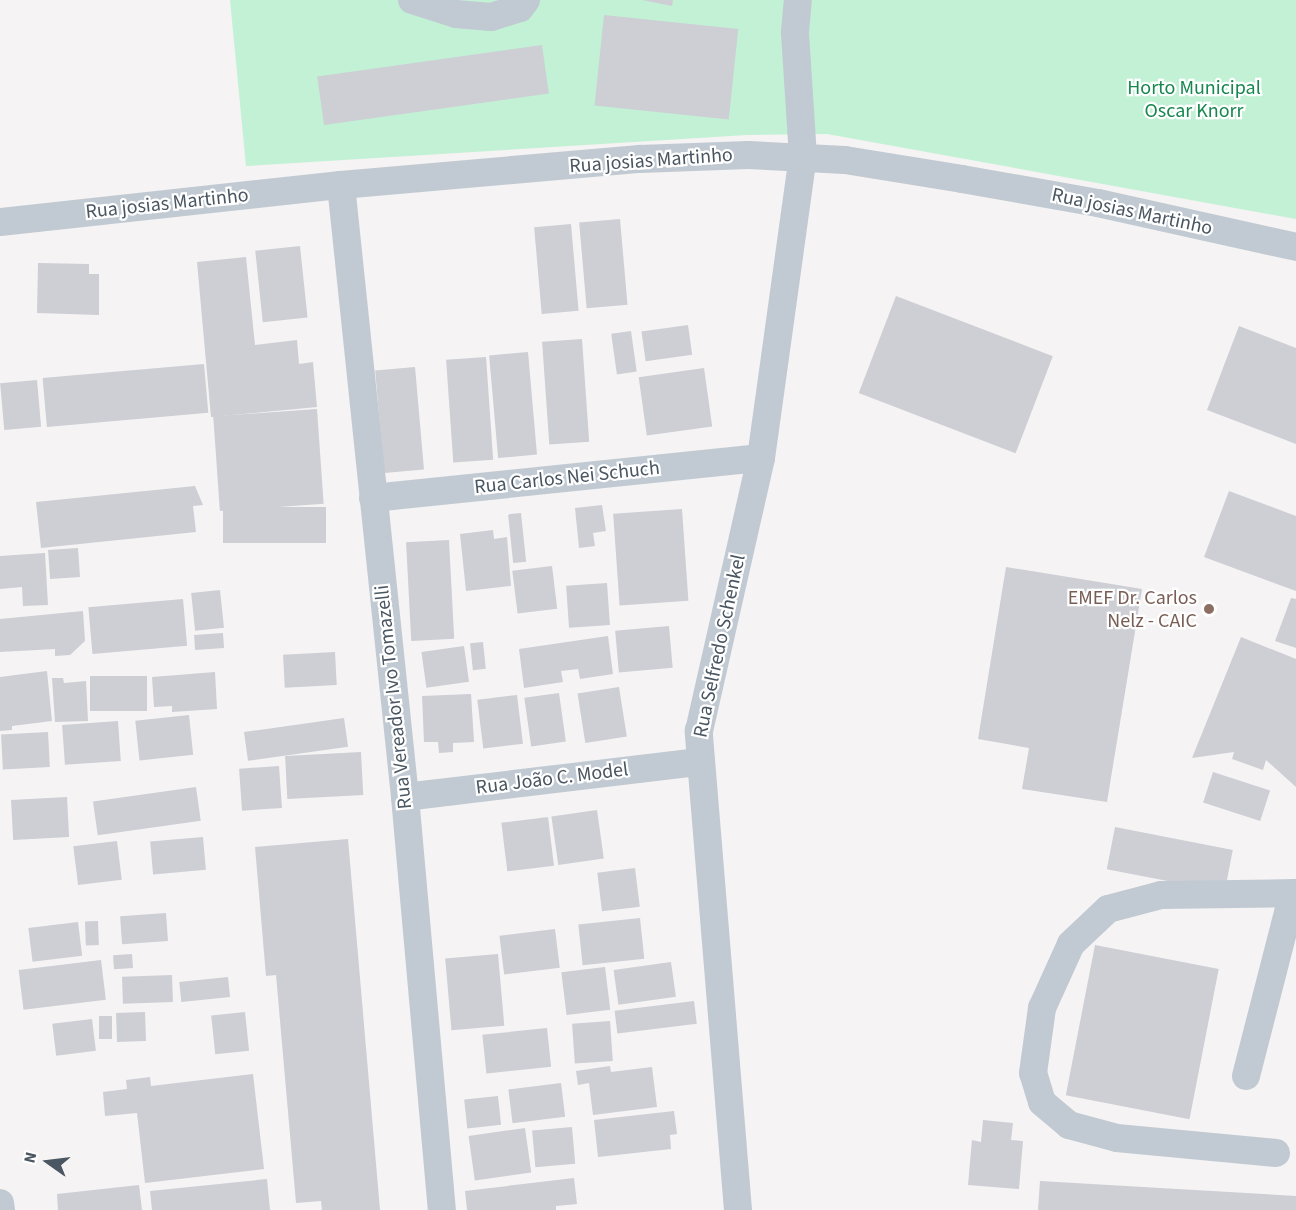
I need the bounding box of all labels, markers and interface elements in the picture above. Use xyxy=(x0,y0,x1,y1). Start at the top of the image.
park label: Horto Municipal Oscar Knorr xyxy=(1127,76,1261,123)
street label: Rua josias Martinho xyxy=(568,143,734,179)
street label: Rua josias Martinho xyxy=(1049,183,1215,241)
street label: Rua josias Martinho xyxy=(84,184,250,224)
street label: Rua Carlos Nei Schuch xyxy=(473,456,661,500)
street label: Rua Selfredo Schenkel xyxy=(689,552,751,740)
street label: Rua Vereador Ivo Tomazelli xyxy=(370,584,418,810)
place label: EMEF Dr. Carlos Nelz - CAIC xyxy=(1068,586,1197,633)
marker: EMEF Dr. Carlos Nelz - CAIC xyxy=(1202,602,1216,616)
street label: Rua João C. Model xyxy=(474,758,630,800)
north arrow xyxy=(18,1132,78,1192)
text: N xyxy=(19,1150,42,1165)

